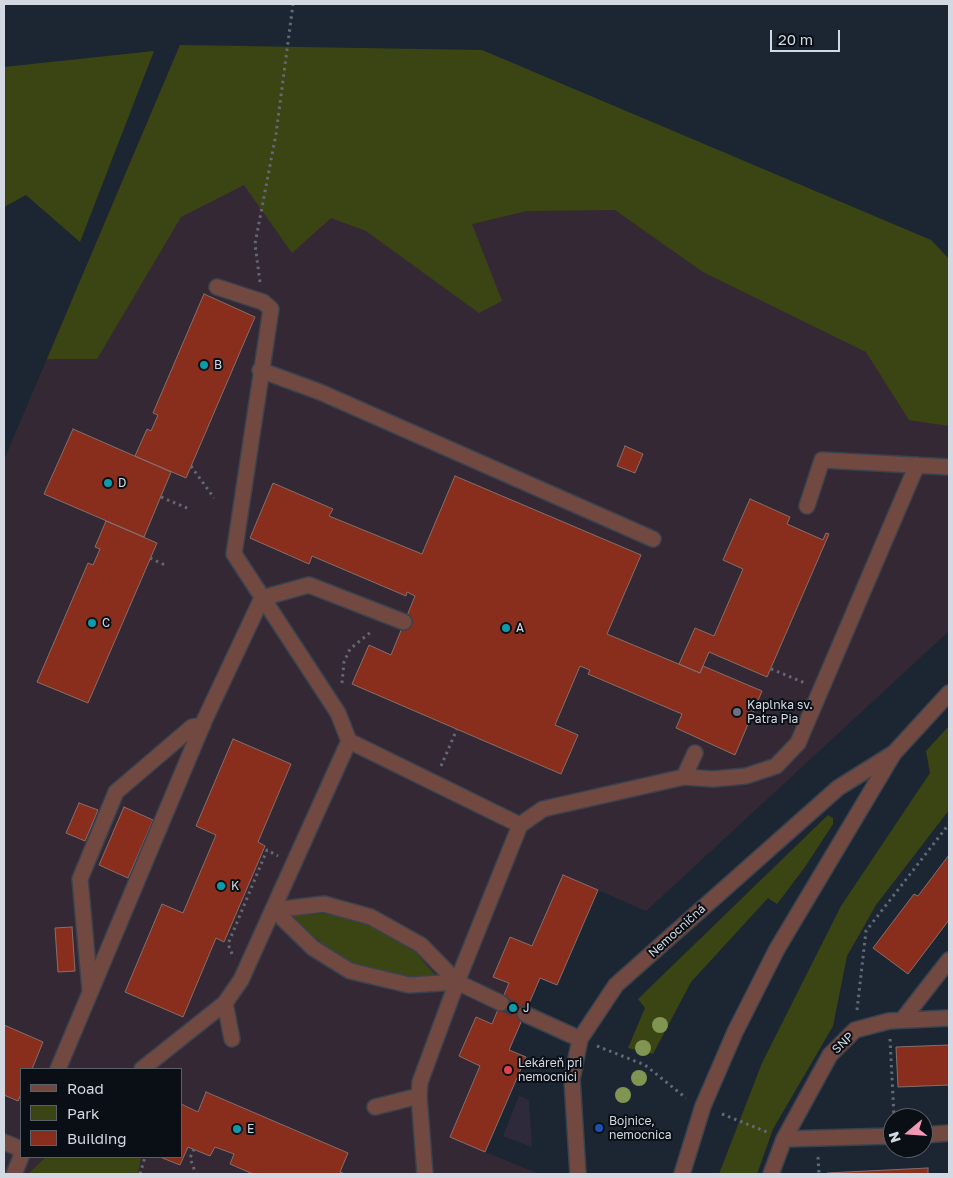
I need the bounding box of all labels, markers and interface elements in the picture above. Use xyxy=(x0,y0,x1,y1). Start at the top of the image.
scale bar xyxy=(773,20,843,52)
text: 20 m xyxy=(778,30,813,48)
place label: B xyxy=(214,358,222,372)
marker: B xyxy=(198,359,210,371)
place label: D xyxy=(118,476,126,490)
marker: D xyxy=(102,477,114,489)
place label: C xyxy=(102,616,110,630)
marker: C xyxy=(86,617,98,629)
place label: A xyxy=(516,621,524,635)
marker: A xyxy=(500,622,512,634)
place label: Kaplnka sv. Patra Pia xyxy=(747,698,813,726)
marker: Kaplnka sv. Patra Pia xyxy=(731,706,743,718)
place label: K xyxy=(231,879,239,893)
marker: K xyxy=(215,880,227,892)
street label: Nemocničná xyxy=(646,902,708,960)
place label: J xyxy=(523,1001,530,1015)
marker: J xyxy=(507,1002,519,1014)
street label: SNP xyxy=(829,1029,857,1057)
place label: Lekáreň pri nemocnici xyxy=(518,1056,582,1084)
marker: Lekáreň pri nemocnici xyxy=(502,1064,514,1076)
legend xyxy=(20,1068,182,1158)
text: Road xyxy=(67,1079,104,1097)
text: Park xyxy=(67,1104,99,1122)
north arrow xyxy=(883,1108,933,1158)
place label: Bojnice, nemocnica xyxy=(609,1114,672,1142)
place label: E xyxy=(247,1122,254,1136)
marker: Bojnice, nemocnica xyxy=(593,1122,605,1134)
marker: E xyxy=(231,1123,243,1135)
text: Building xyxy=(67,1129,127,1147)
text: N xyxy=(884,1130,904,1145)

